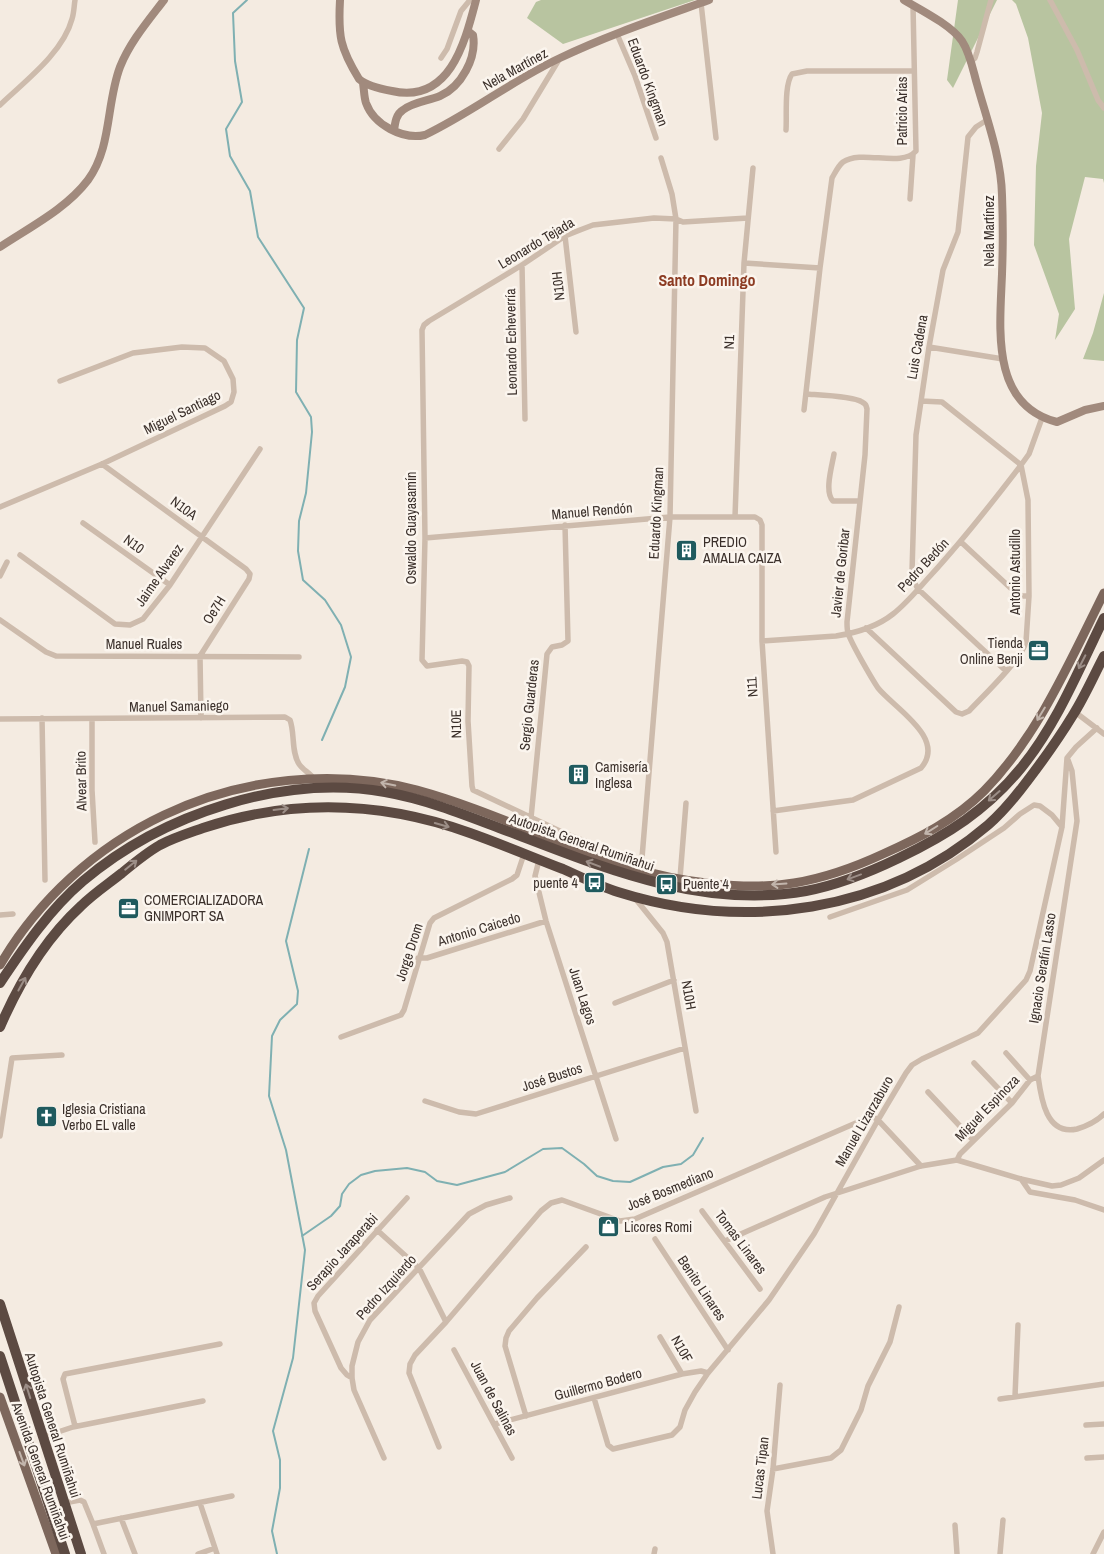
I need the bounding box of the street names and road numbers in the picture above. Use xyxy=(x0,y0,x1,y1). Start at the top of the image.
street label: Eduardo Kingman xyxy=(624,35,672,129)
street label: Nela Martínez xyxy=(479,44,551,94)
street label: Patricio Arias xyxy=(893,76,911,145)
street label: Nela Martínez xyxy=(980,195,998,267)
street label: Leonardo Tejada xyxy=(495,213,578,273)
street label: N10H xyxy=(548,270,568,302)
street label: Leonardo Echeverría xyxy=(501,288,521,396)
street label: Luis Cadena xyxy=(902,313,932,381)
street label: N1 xyxy=(720,334,738,350)
street label: Miguel Santiago xyxy=(140,386,224,438)
street label: Eduardo Kingman xyxy=(645,466,667,560)
street label: Oswaldo Guayasamín xyxy=(402,472,420,584)
street label: N10A xyxy=(167,492,201,524)
street label: Manuel Rendón xyxy=(551,499,633,523)
street label: Javier de Goribar xyxy=(826,527,854,618)
street label: Antonio Astudillo xyxy=(1006,529,1024,616)
street label: N10 xyxy=(120,531,148,557)
street label: Pedro Bedón xyxy=(894,534,952,596)
street label: Jaime Alvarez xyxy=(131,540,187,610)
street label: Oe7H xyxy=(198,593,230,627)
street label: Manuel Ruales xyxy=(106,635,183,653)
street label: Sergio Guarderas xyxy=(515,658,543,751)
street label: N11 xyxy=(742,676,762,698)
street label: Manuel Samaniego xyxy=(129,696,229,716)
street label: N10E xyxy=(447,709,465,739)
street label: Alvear Brito xyxy=(71,751,91,812)
street label: Autopista General Rumiñahui xyxy=(506,808,657,875)
street label: Antonio Caicedo xyxy=(435,908,523,950)
street label: Ignacio Serafín Lasso xyxy=(1024,911,1060,1025)
street label: Jorge Drom xyxy=(391,921,427,983)
street label: Juan Lagos xyxy=(565,965,601,1027)
street label: N10H xyxy=(678,979,700,1011)
street label: José Bustos xyxy=(519,1059,585,1095)
street label: Miguel Espinoza xyxy=(951,1071,1024,1145)
street label: Manuel Lizarzaburo xyxy=(831,1073,897,1169)
street label: José Bosmediano xyxy=(624,1163,716,1215)
street label: Tomas Linares xyxy=(711,1207,771,1278)
street label: Serapio Jaraperabi xyxy=(302,1209,382,1295)
street label: Pedro Izquierdo xyxy=(352,1251,420,1323)
street label: Benito Linares xyxy=(674,1252,730,1324)
street label: N10F xyxy=(667,1332,697,1366)
street label: Autopista General Rumiñahui xyxy=(21,1349,85,1500)
street label: Juan de Salinas xyxy=(467,1357,521,1439)
street label: Guillermo Bodero xyxy=(552,1364,644,1404)
street label: Avenida General Rumiñahui xyxy=(7,1399,74,1542)
street label: Lucas Tipan xyxy=(747,1436,773,1500)

